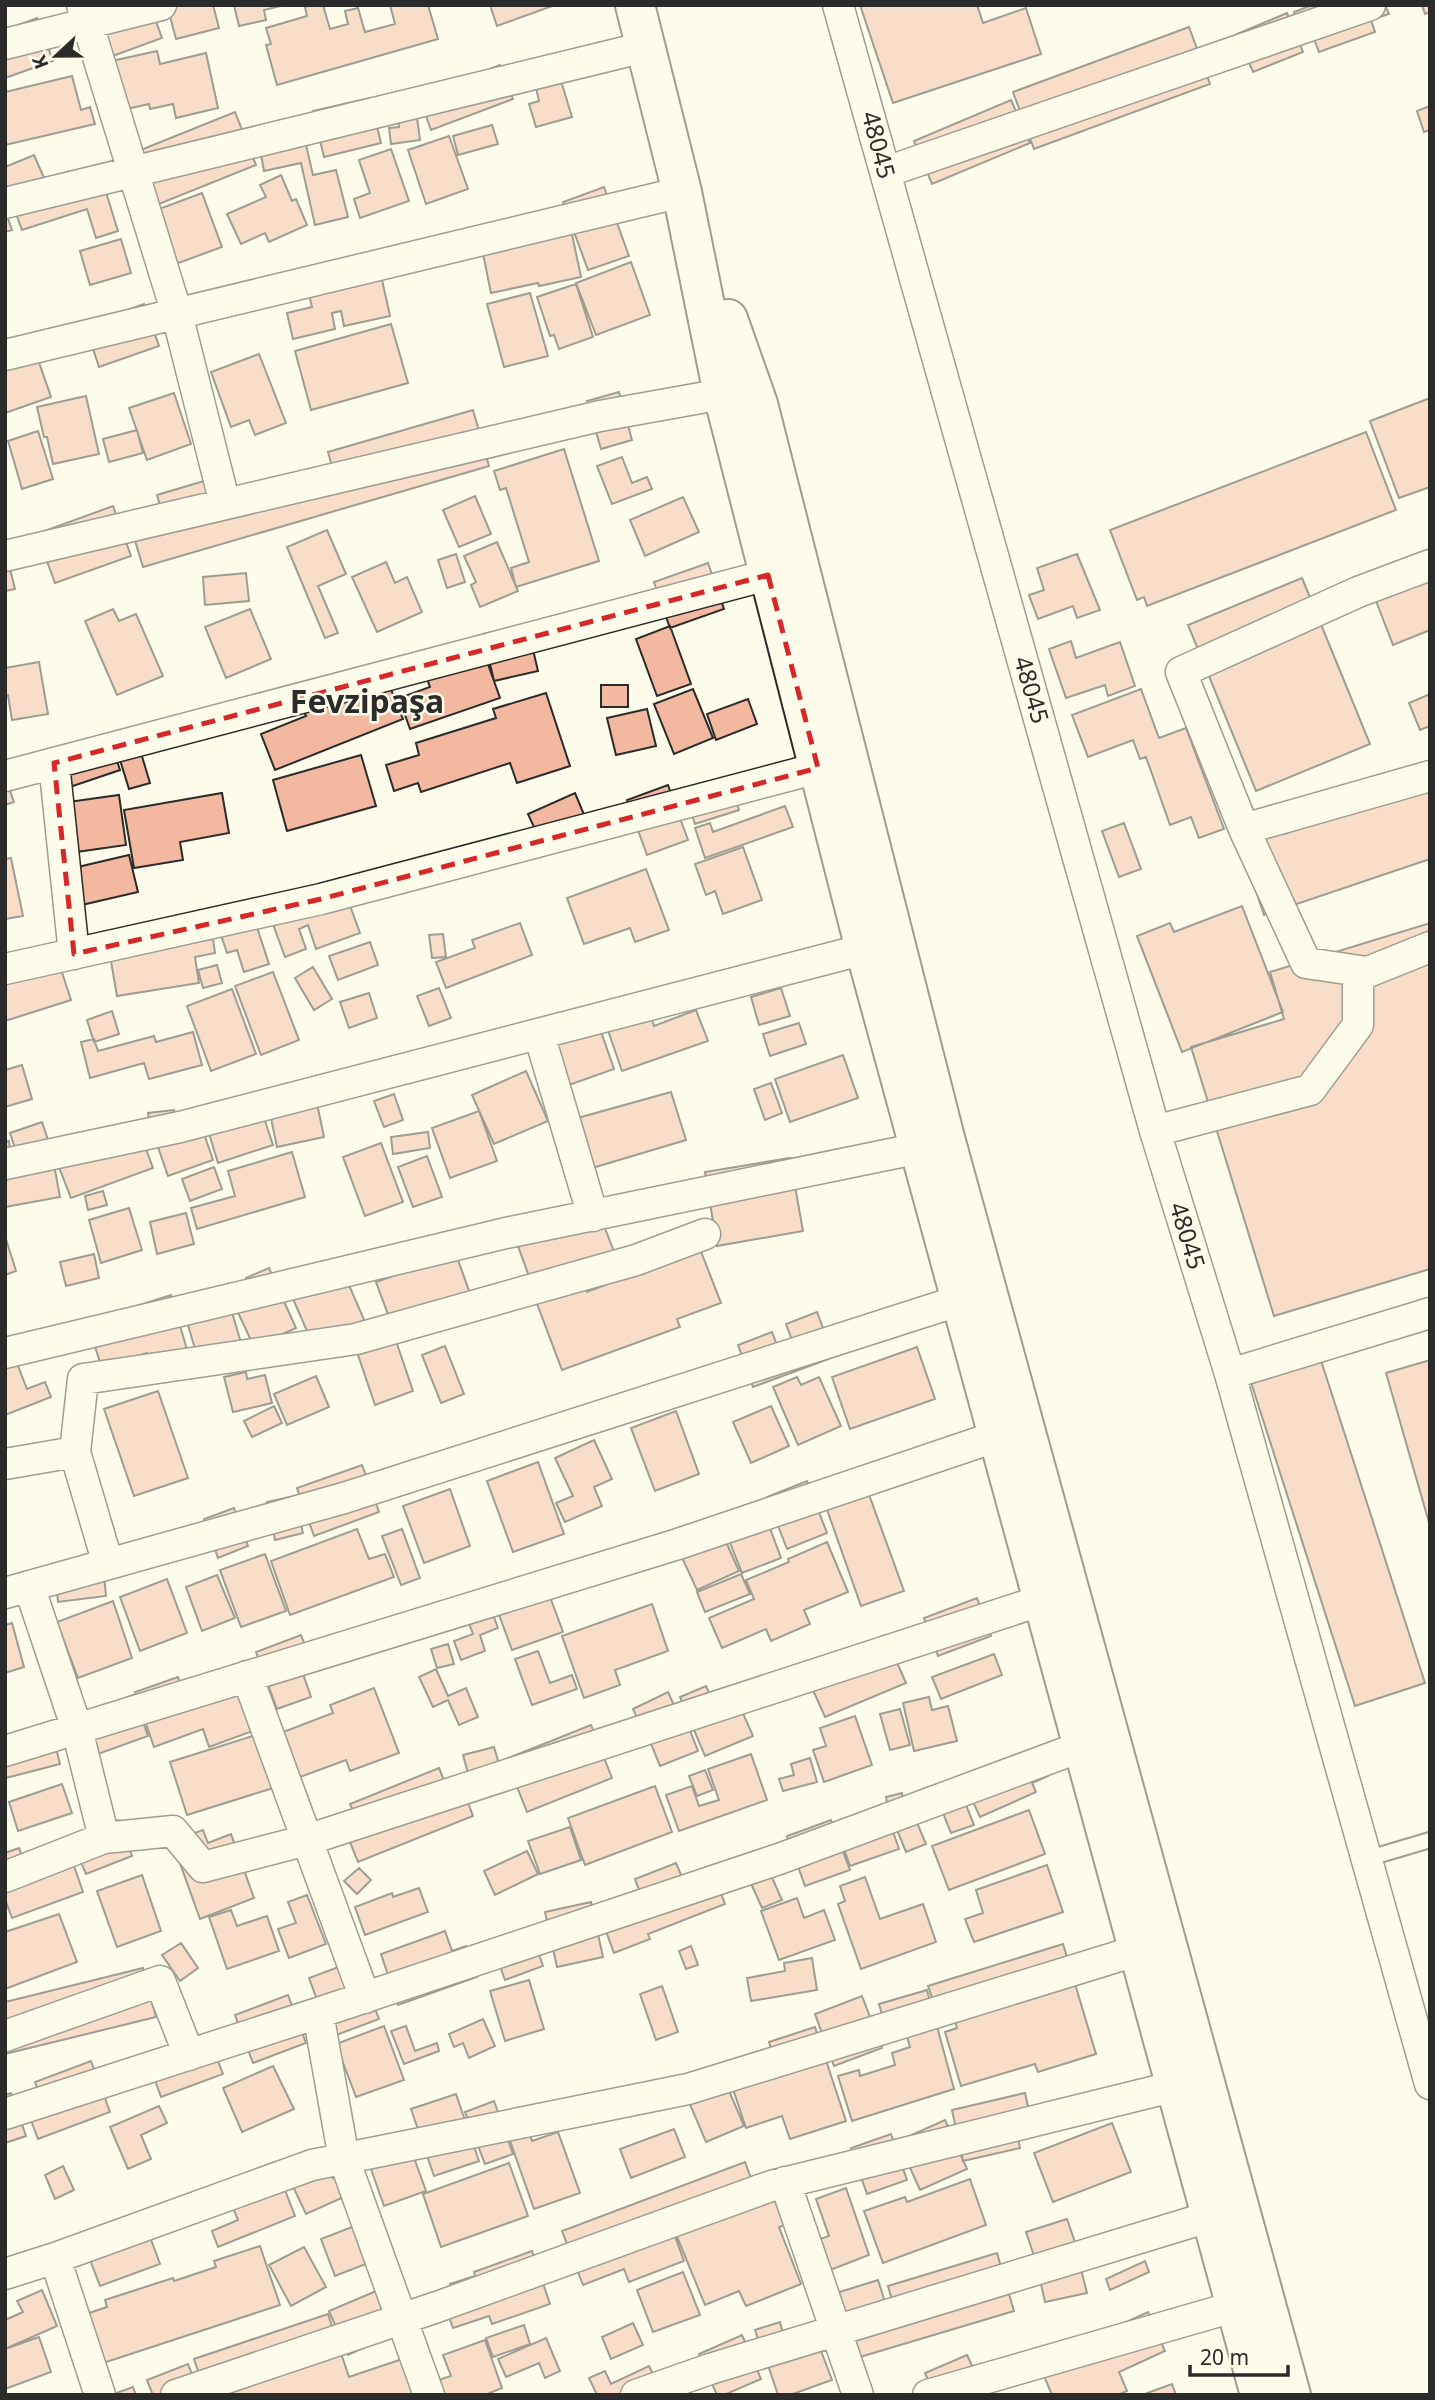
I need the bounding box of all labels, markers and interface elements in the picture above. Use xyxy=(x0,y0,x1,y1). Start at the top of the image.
north arrow xyxy=(21,21,91,91)
text: K xyxy=(26,51,55,73)
street label: 48045 xyxy=(855,107,904,182)
street label: 48045 xyxy=(1007,652,1058,727)
district label: Fevzipaşa xyxy=(290,679,444,722)
street label: 48045 xyxy=(1163,1198,1214,1273)
scale bar xyxy=(1190,2334,1288,2378)
text: 20 m xyxy=(1200,2343,1249,2371)

